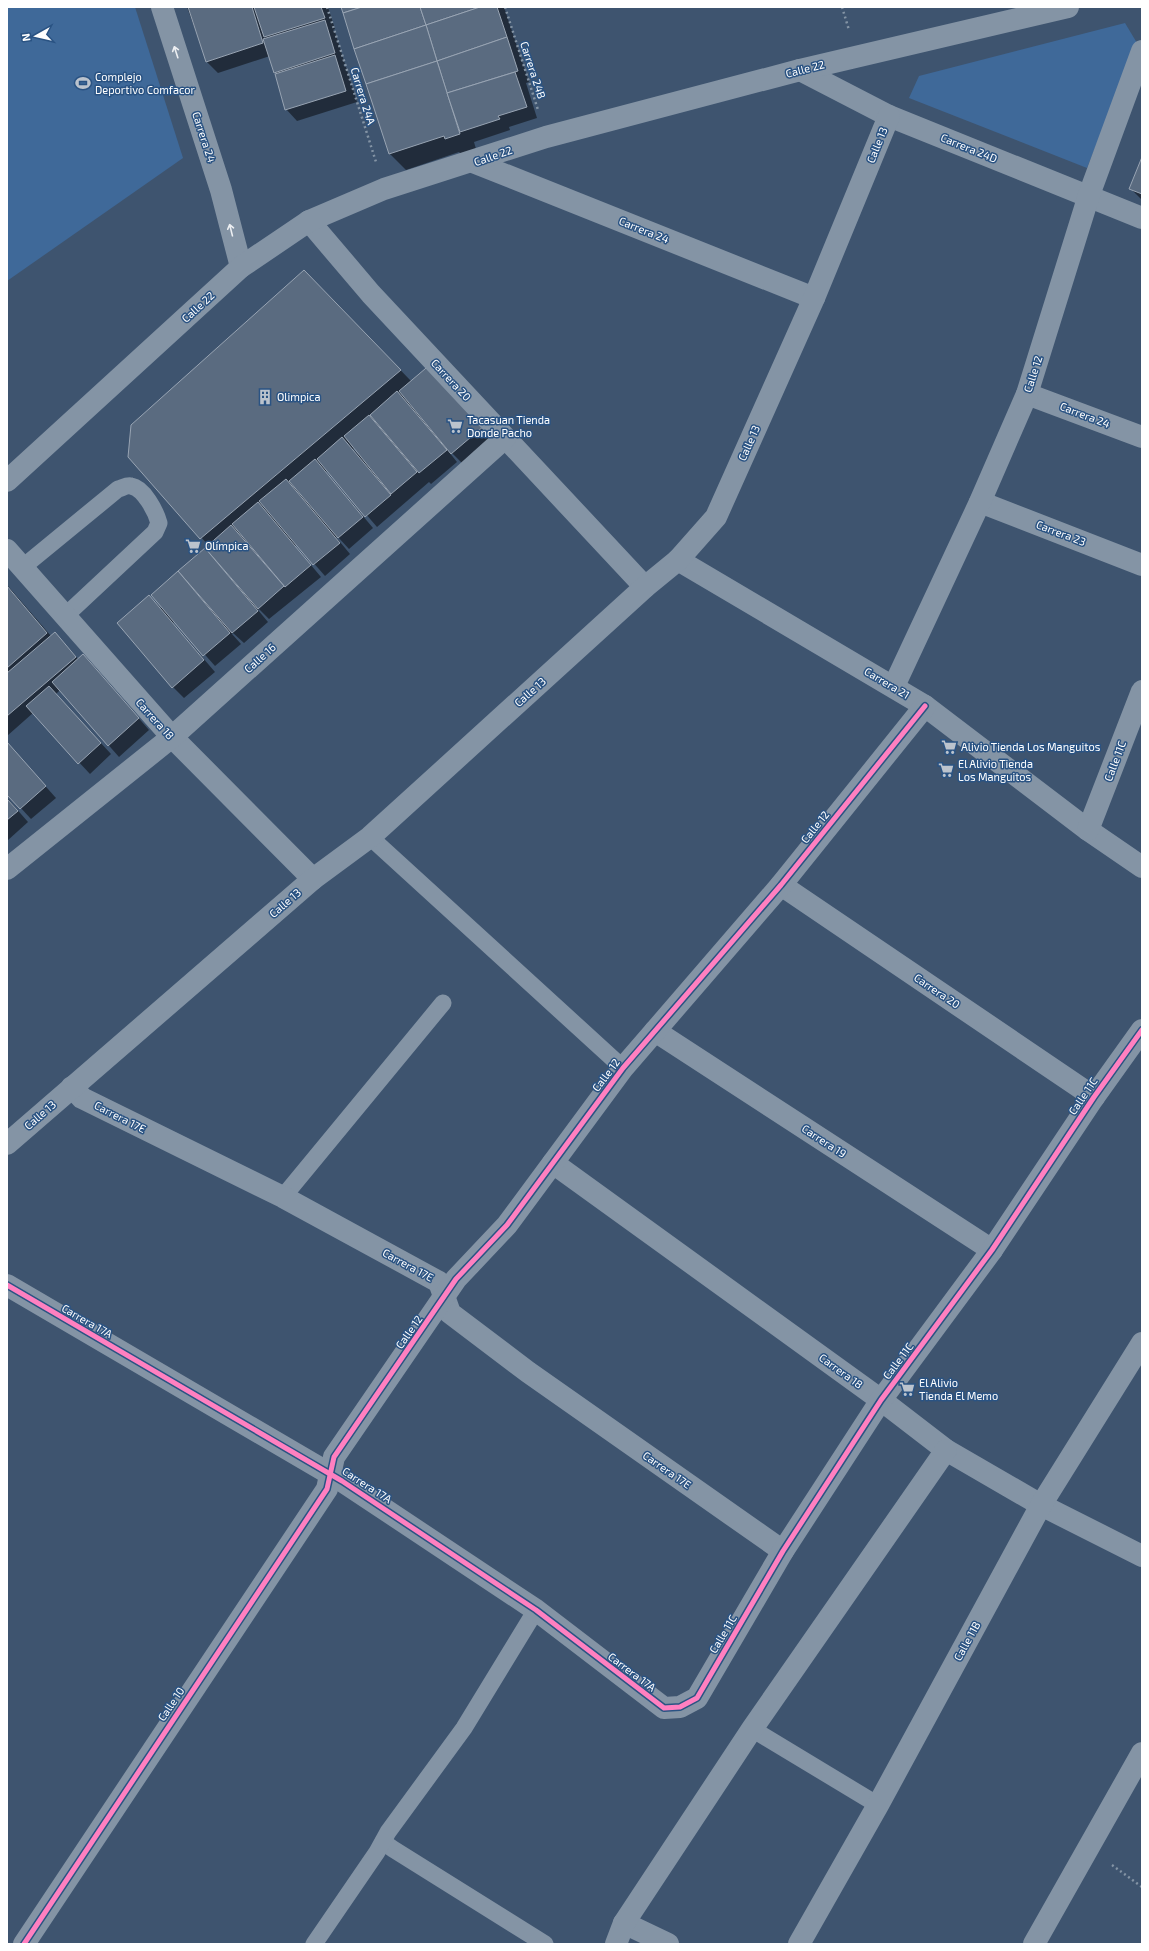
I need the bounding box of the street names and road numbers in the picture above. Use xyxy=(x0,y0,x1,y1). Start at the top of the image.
street label: Carrera 24B xyxy=(518,40,549,100)
street label: Calle 22 xyxy=(784,57,826,80)
street label: Carrera 24A xyxy=(349,65,378,126)
street label: Carrera 24 xyxy=(190,110,219,164)
street label: Calle 13 xyxy=(863,125,890,165)
street label: Carrera 24D xyxy=(939,130,999,165)
street label: Calle 22 xyxy=(472,143,514,168)
street label: Carrera 24 xyxy=(617,214,671,246)
street label: Calle 22 xyxy=(179,289,217,325)
street label: Calle 12 xyxy=(1021,354,1045,394)
street label: Carrera 20 xyxy=(429,356,474,403)
street label: Carrera 24 xyxy=(1058,399,1112,430)
street label: Calle 13 xyxy=(735,423,762,463)
street label: Carrera 23 xyxy=(1035,517,1088,548)
street label: Calle 16 xyxy=(241,640,278,675)
street label: Carrera 21 xyxy=(862,664,912,701)
street label: Calle 13 xyxy=(511,674,548,709)
street label: Carrera 18 xyxy=(134,695,177,742)
street label: Calle 11C xyxy=(1101,739,1128,783)
street label: Calle 12 xyxy=(798,808,832,845)
street label: Calle 13 xyxy=(266,885,303,920)
street label: Carrera 20 xyxy=(912,970,963,1011)
street label: Calle 12 xyxy=(589,1056,622,1094)
street label: Calle 11C xyxy=(1065,1075,1100,1117)
street label: Calle 13 xyxy=(21,1097,58,1132)
street label: Carrera 17E xyxy=(92,1098,148,1135)
street label: Carrera 19 xyxy=(800,1121,849,1160)
street label: Carrera 17E xyxy=(381,1245,436,1284)
street label: Carrera 17A xyxy=(60,1301,115,1340)
street label: Calle 12 xyxy=(392,1313,425,1351)
street label: Calle 11C xyxy=(880,1340,916,1381)
street label: Carrera 18 xyxy=(817,1350,866,1391)
street label: Carrera 17E xyxy=(641,1448,694,1491)
street label: Carrera 17A xyxy=(340,1464,395,1505)
street label: Calle 11C xyxy=(706,1612,739,1655)
street label: Calle 11B xyxy=(951,1619,983,1663)
street label: Carrera 17A xyxy=(606,1649,659,1694)
street label: Calle 10 xyxy=(155,1684,187,1723)

